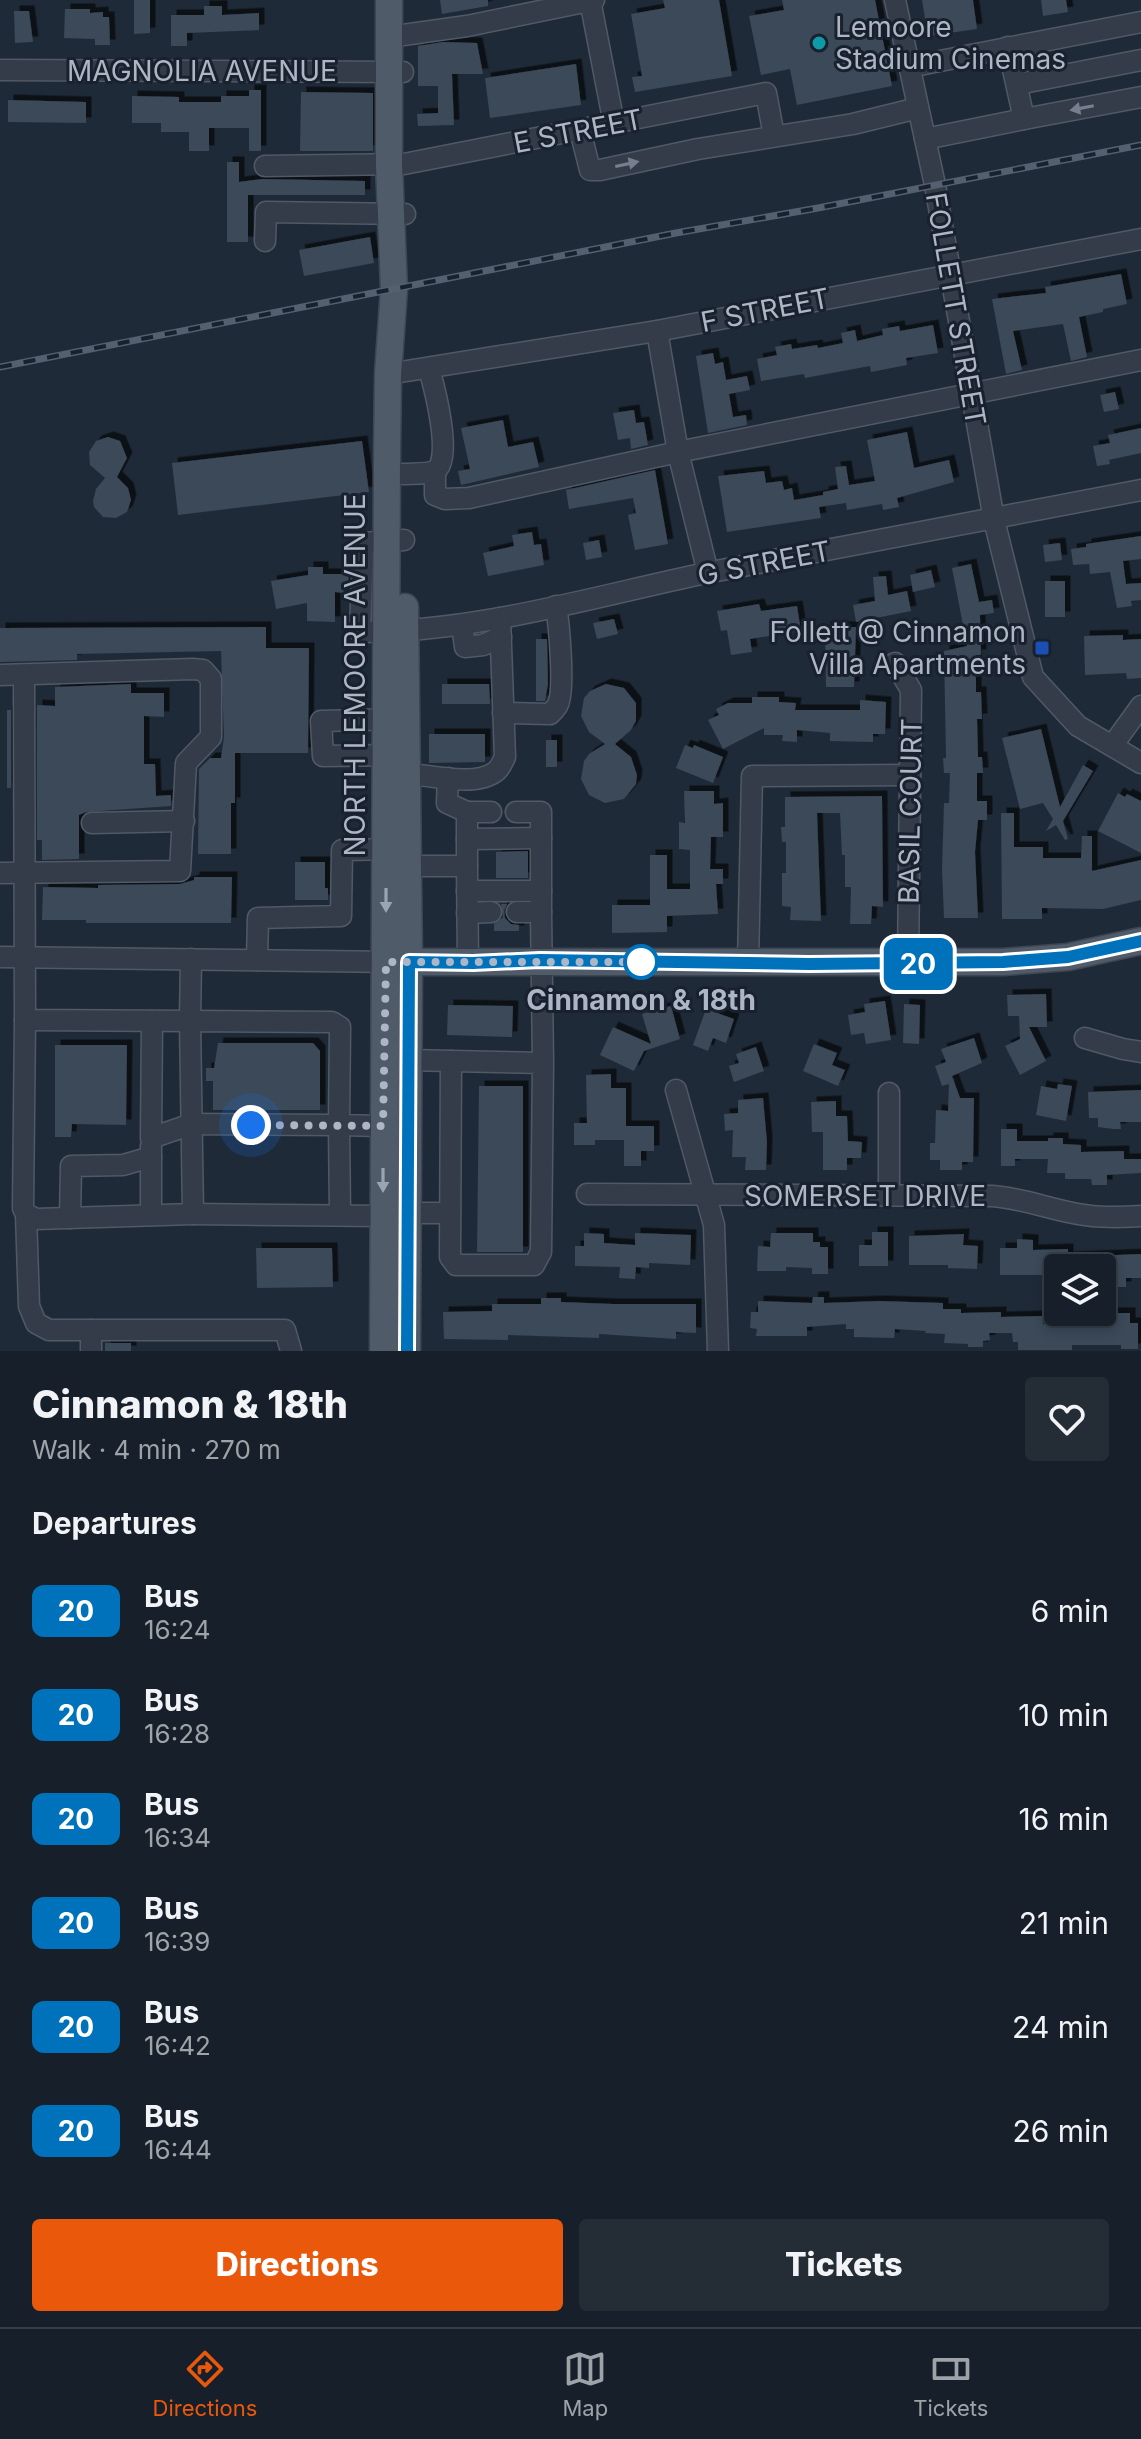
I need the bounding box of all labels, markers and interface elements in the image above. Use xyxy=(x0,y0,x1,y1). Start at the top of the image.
place label: Lemoore Stadium Cinemas xyxy=(835,10,1066,76)
marker: Lemoore Stadium Cinemas xyxy=(810,34,828,52)
street label: MAGNOLIA AVENUE xyxy=(67,54,337,88)
street label: E STREET xyxy=(511,102,645,160)
one-way arrow xyxy=(1070,102,1095,114)
one-way arrow xyxy=(615,157,640,170)
street label: FOLLETT STREET xyxy=(919,190,993,428)
street label: F STREET xyxy=(698,281,832,339)
street label: NORTH LEMOORE AVENUE xyxy=(338,493,372,857)
street label: G STREET xyxy=(695,533,833,593)
place label: Follett @ Cinnamon Villa Apartments xyxy=(770,615,1026,681)
marker: Follett @ Cinnamon Villa Apartments xyxy=(1033,639,1051,657)
street label: BASIL COURT xyxy=(891,718,929,904)
one-way arrow xyxy=(380,888,392,913)
line badge: 20 xyxy=(882,938,954,990)
marker: Cinnamon & 18th xyxy=(624,945,658,979)
text: 20 xyxy=(900,947,936,981)
place label: Cinnamon & 18th xyxy=(526,983,756,1017)
your location xyxy=(231,1105,271,1145)
one-way arrow xyxy=(377,1168,389,1193)
street label: SOMERSET DRIVE xyxy=(744,1179,986,1213)
map controls xyxy=(1044,1254,1116,1326)
button: layers xyxy=(1044,1254,1116,1326)
button: heart xyxy=(1025,1377,1109,1461)
text: Cinnamon & 18th xyxy=(32,1381,348,1427)
text: Walk · 4 min · 270 m xyxy=(32,1434,281,1465)
text: Departures xyxy=(32,1505,197,1541)
text: Bus xyxy=(144,1578,199,1614)
text: 6 min xyxy=(1031,1593,1109,1629)
text: 20 xyxy=(58,1594,94,1628)
text: 16:24 xyxy=(144,1614,210,1645)
text: Bus xyxy=(144,1682,199,1718)
text: 10 min xyxy=(1018,1697,1109,1733)
text: 20 xyxy=(58,1698,94,1732)
text: 16:28 xyxy=(144,1718,210,1749)
text: Bus xyxy=(144,1786,199,1822)
text: 16 min xyxy=(1018,1801,1109,1837)
text: 20 xyxy=(58,1802,94,1836)
text: 16:34 xyxy=(144,1822,211,1853)
text: Bus xyxy=(144,1890,199,1926)
text: 21 min xyxy=(1019,1905,1109,1941)
text: 20 xyxy=(58,1906,94,1940)
text: 16:39 xyxy=(144,1926,210,1957)
text: Bus xyxy=(144,1994,199,2030)
text: 24 min xyxy=(1012,2009,1109,2045)
text: 20 xyxy=(58,2010,94,2044)
text: 16:42 xyxy=(144,2030,211,2061)
text: Bus xyxy=(144,2098,199,2134)
text: 26 min xyxy=(1012,2113,1109,2149)
text: 20 xyxy=(58,2114,94,2148)
text: 16:44 xyxy=(144,2134,212,2165)
button: Directions xyxy=(32,2219,563,2311)
button: Tickets xyxy=(579,2219,1109,2311)
tab: Directions xyxy=(153,2347,257,2421)
tab: Map xyxy=(563,2347,608,2421)
tab: Tickets xyxy=(913,2347,988,2421)

